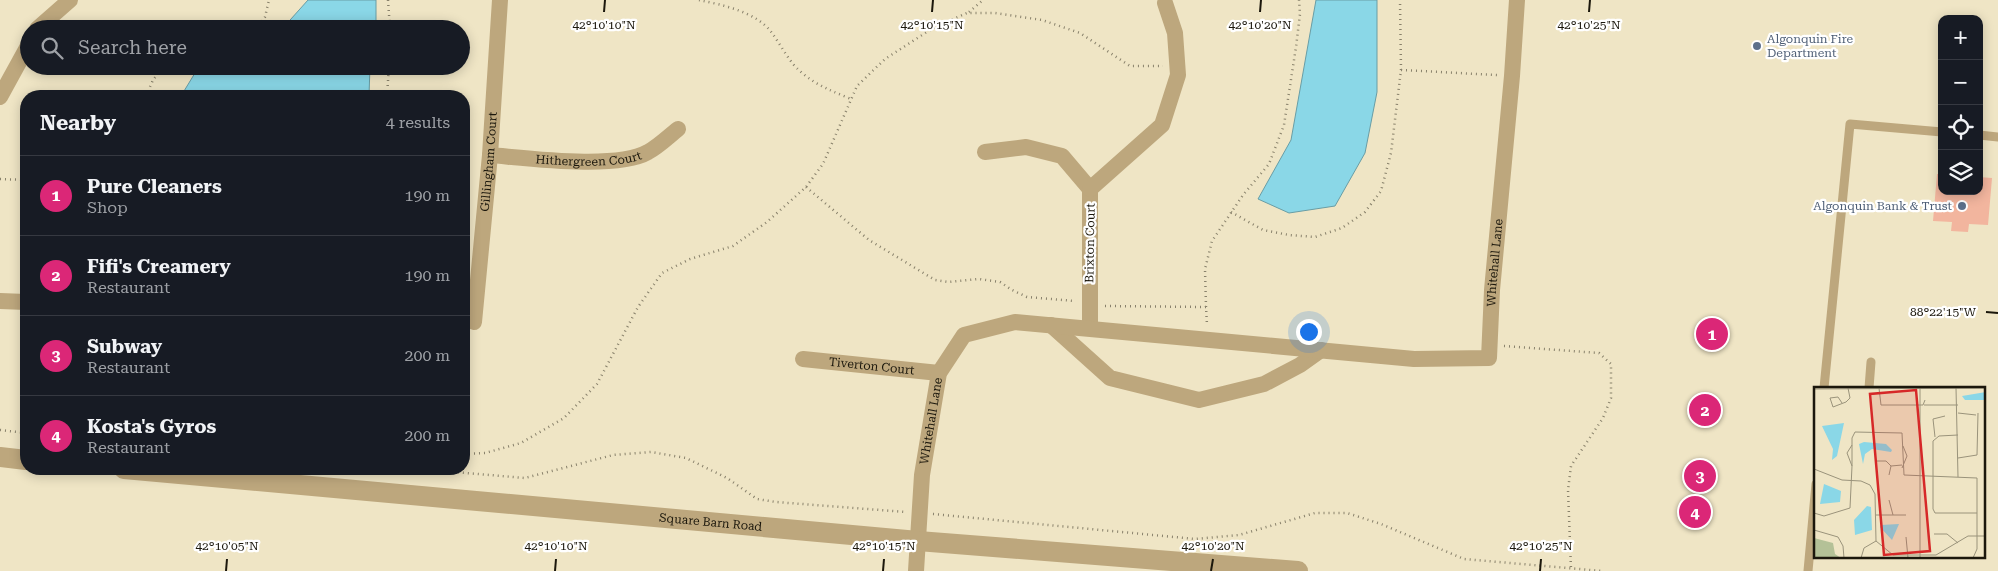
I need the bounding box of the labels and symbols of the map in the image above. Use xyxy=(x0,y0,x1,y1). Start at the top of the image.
text: 42°10'10"N xyxy=(572,18,636,32)
text: 42°10'15"N xyxy=(900,18,964,32)
text: 42°10'20"N xyxy=(1228,18,1292,32)
text: 42°10'25"N xyxy=(1557,18,1621,32)
place label: Algonquin Fire Department xyxy=(1767,32,1853,60)
marker: Algonquin Fire Department xyxy=(1751,40,1763,52)
street label: Gillingham Court xyxy=(478,111,500,212)
street label: Hithergreen Court xyxy=(535,148,644,169)
place label: Algonquin Bank & Trust xyxy=(1813,199,1953,213)
marker: Algonquin Bank & Trust xyxy=(1956,200,1968,212)
street label: Brixton Court xyxy=(1082,203,1098,283)
street label: Whitehall Lane xyxy=(1484,218,1506,307)
text: 88°22'15"W xyxy=(1910,305,1977,319)
pin: 1 xyxy=(1696,315,1728,353)
your location xyxy=(1296,319,1322,345)
street label: Tiverton Court xyxy=(828,355,916,377)
street label: Whitehall Lane xyxy=(917,376,945,465)
inset map xyxy=(1814,387,1986,558)
pin: 2 xyxy=(1689,391,1721,429)
pin: 3 xyxy=(1684,457,1716,495)
pin: 4 xyxy=(1679,493,1711,531)
street label: Square Barn Road xyxy=(658,511,763,534)
text: 42°10'05"N xyxy=(195,539,259,553)
text: 42°10'10"N xyxy=(524,539,588,553)
text: 42°10'15"N xyxy=(852,539,916,553)
text: 42°10'20"N xyxy=(1181,539,1245,553)
text: 42°10'25"N xyxy=(1509,539,1573,553)

